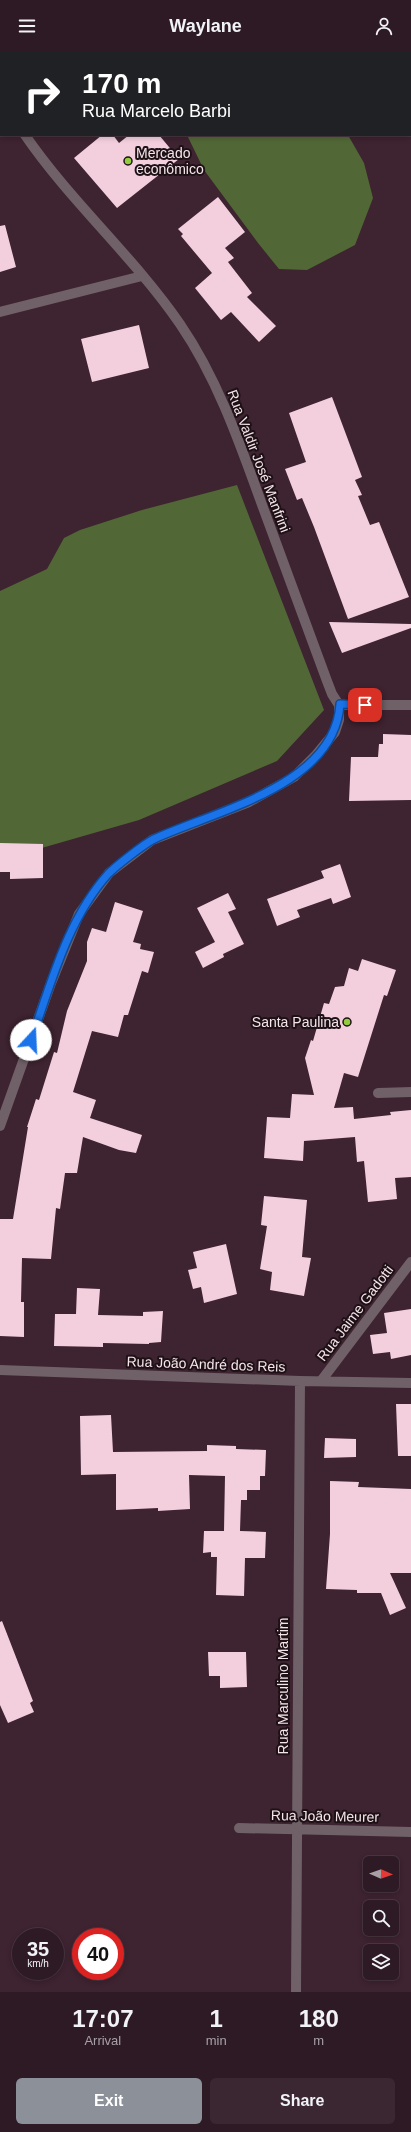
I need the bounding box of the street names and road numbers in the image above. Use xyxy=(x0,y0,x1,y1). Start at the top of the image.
street label: Rua Valdir José Manfrini xyxy=(224,387,294,535)
street label: Rua Jaime Gadotti xyxy=(314,1262,396,1364)
street label: Rua João André dos Reis xyxy=(126,1353,286,1375)
street label: Rua Marculino Martim xyxy=(275,1618,291,1754)
street label: Rua João Meurer xyxy=(271,1807,380,1825)

